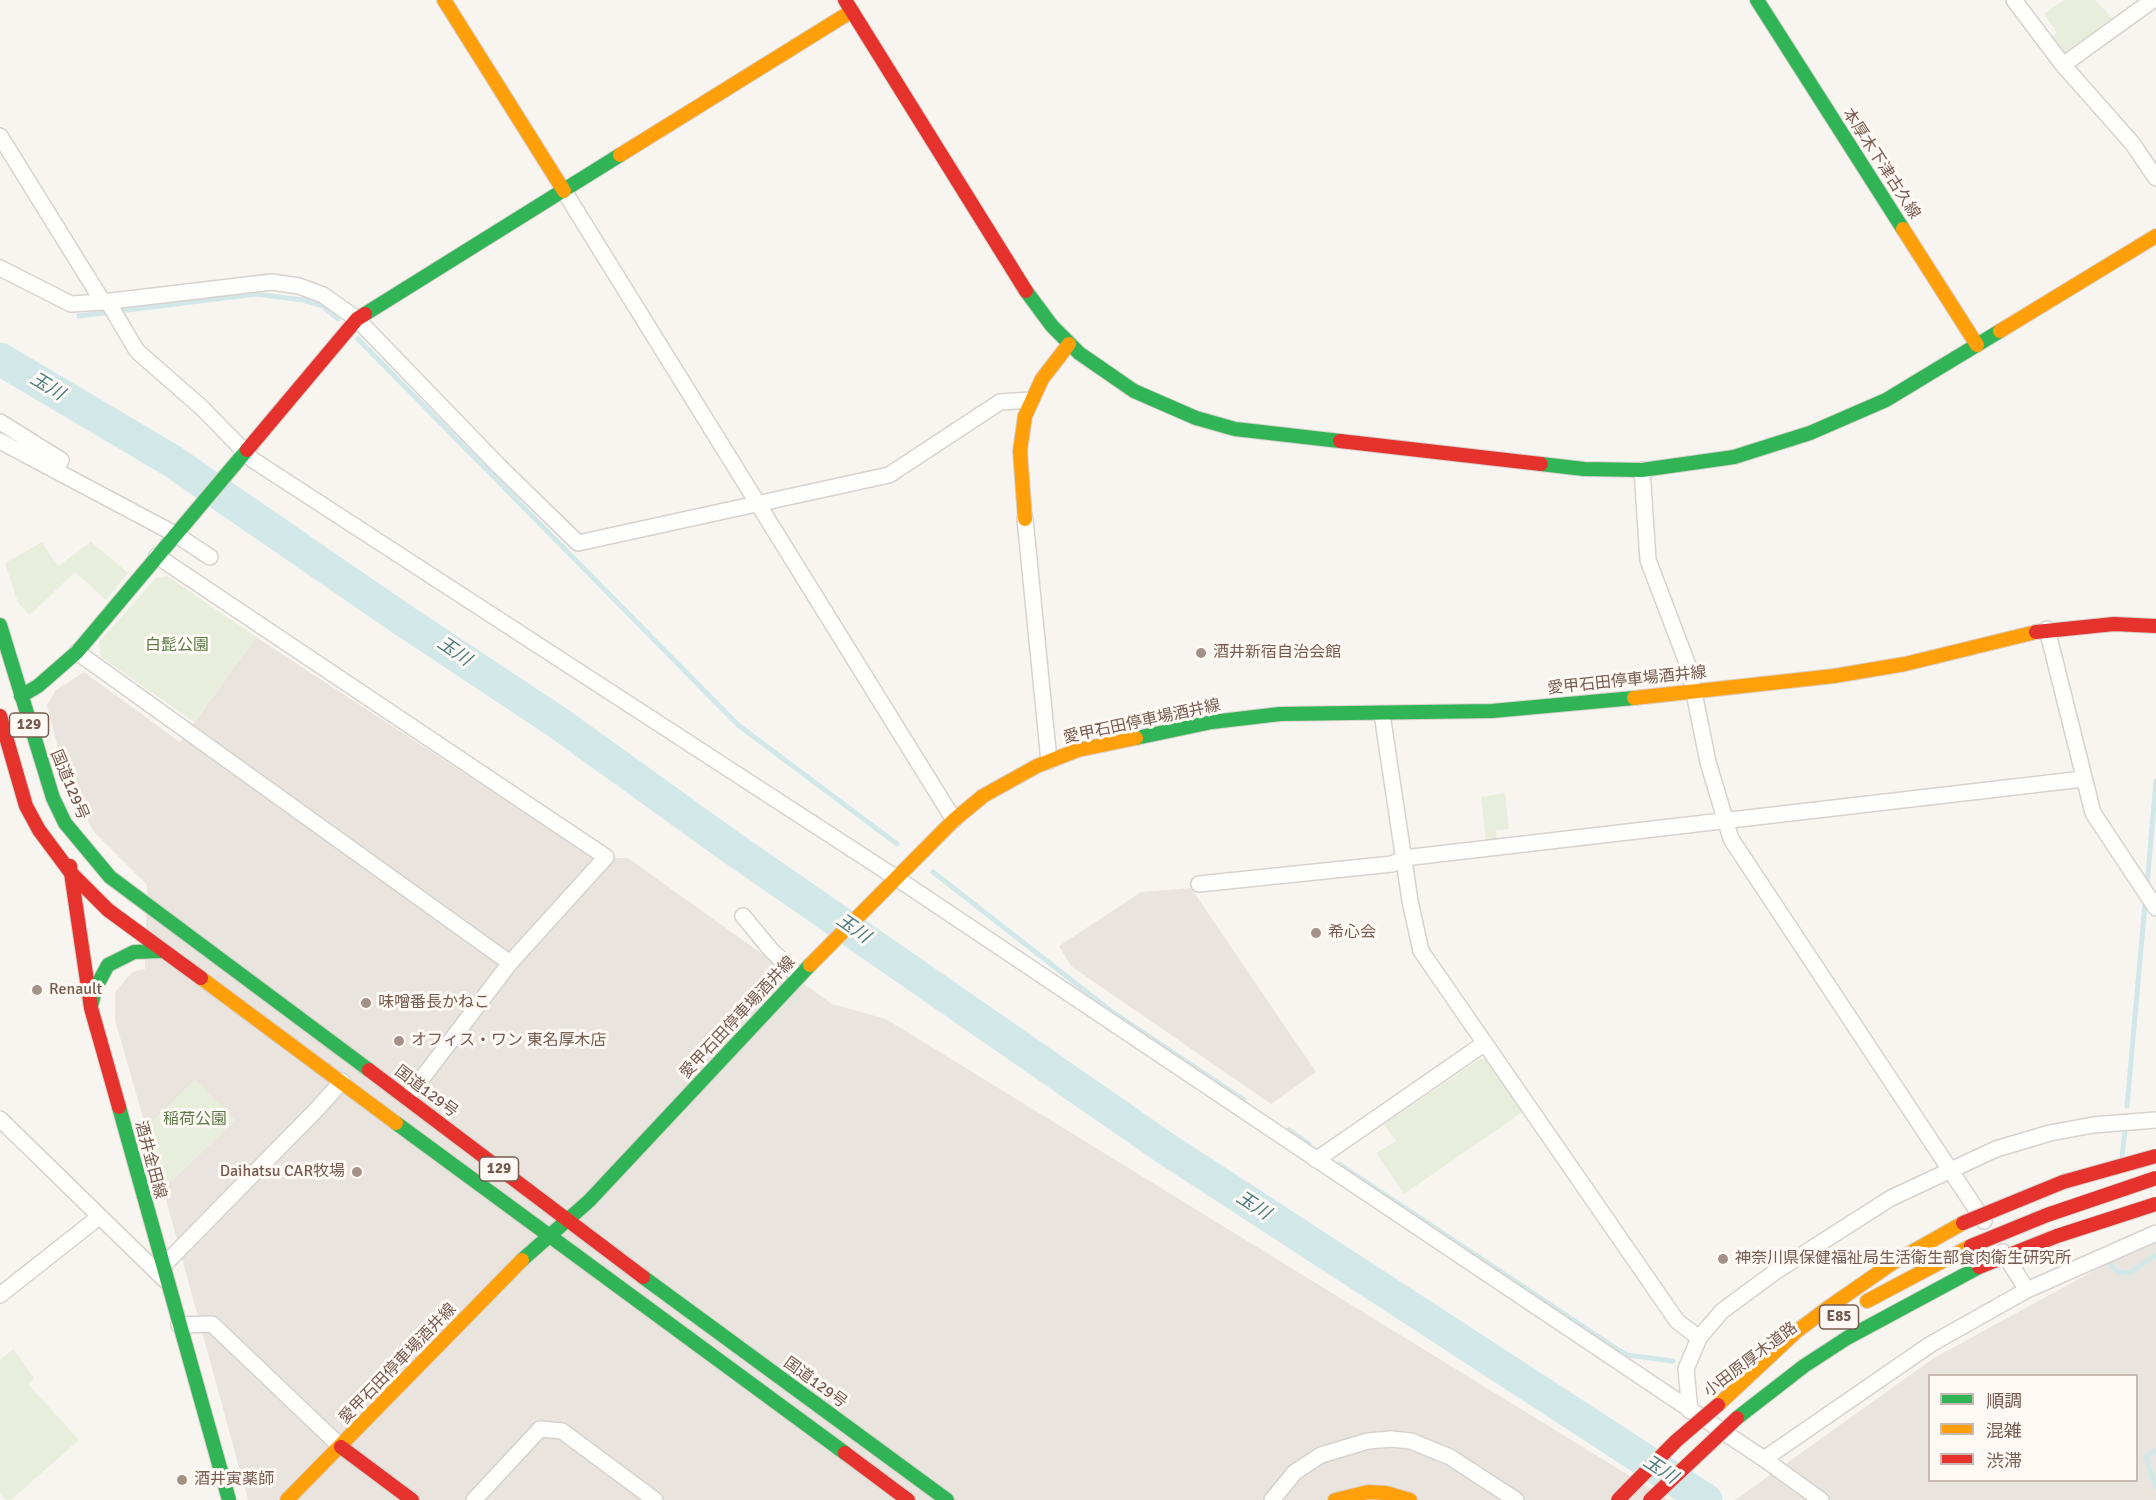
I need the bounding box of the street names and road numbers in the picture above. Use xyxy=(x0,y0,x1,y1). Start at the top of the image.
street label: 本厚木下津古久線 xyxy=(1838,105,1924,223)
street label: 愛甲石田停車場酒井線 xyxy=(1546,663,1708,699)
street label: 愛甲石田停車場酒井線 xyxy=(1062,696,1222,748)
road number: 129 xyxy=(9,713,48,737)
street label: 国道129号 xyxy=(46,747,92,823)
street label: 愛甲石田停車場酒井線 xyxy=(676,953,800,1083)
street label: 国道129号 xyxy=(391,1062,461,1122)
street label: 酒井金田線 xyxy=(130,1119,170,1201)
road number: 129 xyxy=(480,1157,518,1181)
street label: 愛甲石田停車場酒井線 xyxy=(336,1300,460,1428)
road number: E85 xyxy=(1820,1305,1858,1329)
street label: 小田原厚木道路 xyxy=(1700,1319,1802,1401)
street label: 国道129号 xyxy=(779,1354,851,1412)

